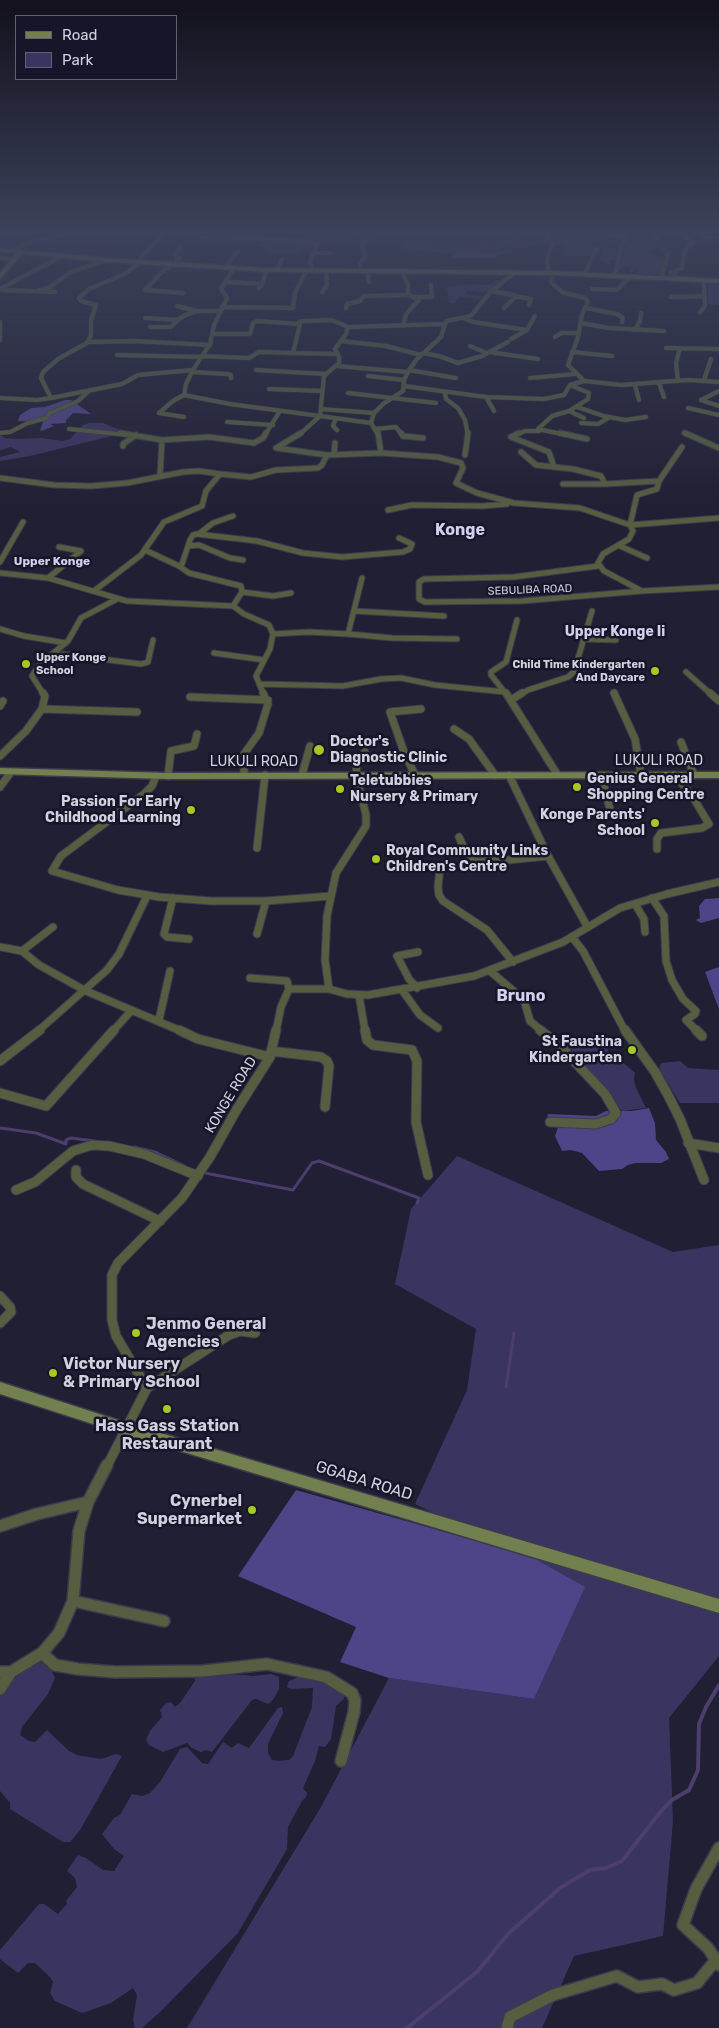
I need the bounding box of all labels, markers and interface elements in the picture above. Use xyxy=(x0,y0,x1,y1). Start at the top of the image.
legend xyxy=(15,15,178,80)
text: Road xyxy=(62,26,98,44)
text: Park xyxy=(62,51,93,69)
district label: Konge xyxy=(435,520,485,540)
district label: Upper Konge xyxy=(14,555,90,569)
street label: SEBULIBA ROAD xyxy=(488,582,572,598)
district label: Upper Konge Ii xyxy=(565,624,665,640)
place label: Upper Konge School xyxy=(36,651,106,677)
marker: Upper Konge School xyxy=(20,658,32,670)
place label: Child Time Kindergarten And Daycare xyxy=(512,658,645,684)
marker: Child Time Kindergarten And Daycare xyxy=(649,665,661,677)
place label: Doctor's Diagnostic Clinic xyxy=(330,734,447,766)
marker: Doctor's Diagnostic Clinic xyxy=(312,743,326,757)
street label: LUKULI ROAD xyxy=(615,753,703,769)
street label: LUKULI ROAD xyxy=(210,754,298,770)
place label: Genius General Shopping Centre xyxy=(587,771,705,804)
place label: Teletubbies Nursery & Primary xyxy=(350,773,478,806)
marker: Genius General Shopping Centre xyxy=(571,781,583,793)
marker: Teletubbies Nursery & Primary xyxy=(334,783,346,795)
place label: Passion For Early Childhood Learning xyxy=(45,794,181,826)
marker: Passion For Early Childhood Learning xyxy=(185,804,197,816)
place label: Konge Parents' School xyxy=(540,807,645,840)
marker: Konge Parents' School xyxy=(649,817,661,829)
place label: Royal Community Links Children's Centre xyxy=(386,843,548,876)
marker: Royal Community Links Children's Centre xyxy=(370,853,382,865)
district label: Bruno xyxy=(497,986,545,1006)
place label: St Faustina Kindergarten xyxy=(529,1034,622,1066)
marker: St Faustina Kindergarten xyxy=(626,1044,638,1056)
street label: KONGE ROAD xyxy=(202,1054,260,1136)
place label: Jenmo General Agencies xyxy=(146,1314,266,1352)
marker: Jenmo General Agencies xyxy=(130,1327,142,1339)
place label: Victor Nursery & Primary School xyxy=(63,1354,200,1392)
marker: Victor Nursery & Primary School xyxy=(47,1367,59,1379)
marker: Hass Gass Station Restaurant xyxy=(161,1403,173,1415)
place label: Hass Gass Station Restaurant xyxy=(95,1416,239,1454)
street label: GGABA ROAD xyxy=(313,1457,415,1505)
place label: Cynerbel Supermarket xyxy=(137,1491,242,1529)
marker: Cynerbel Supermarket xyxy=(246,1504,258,1516)

